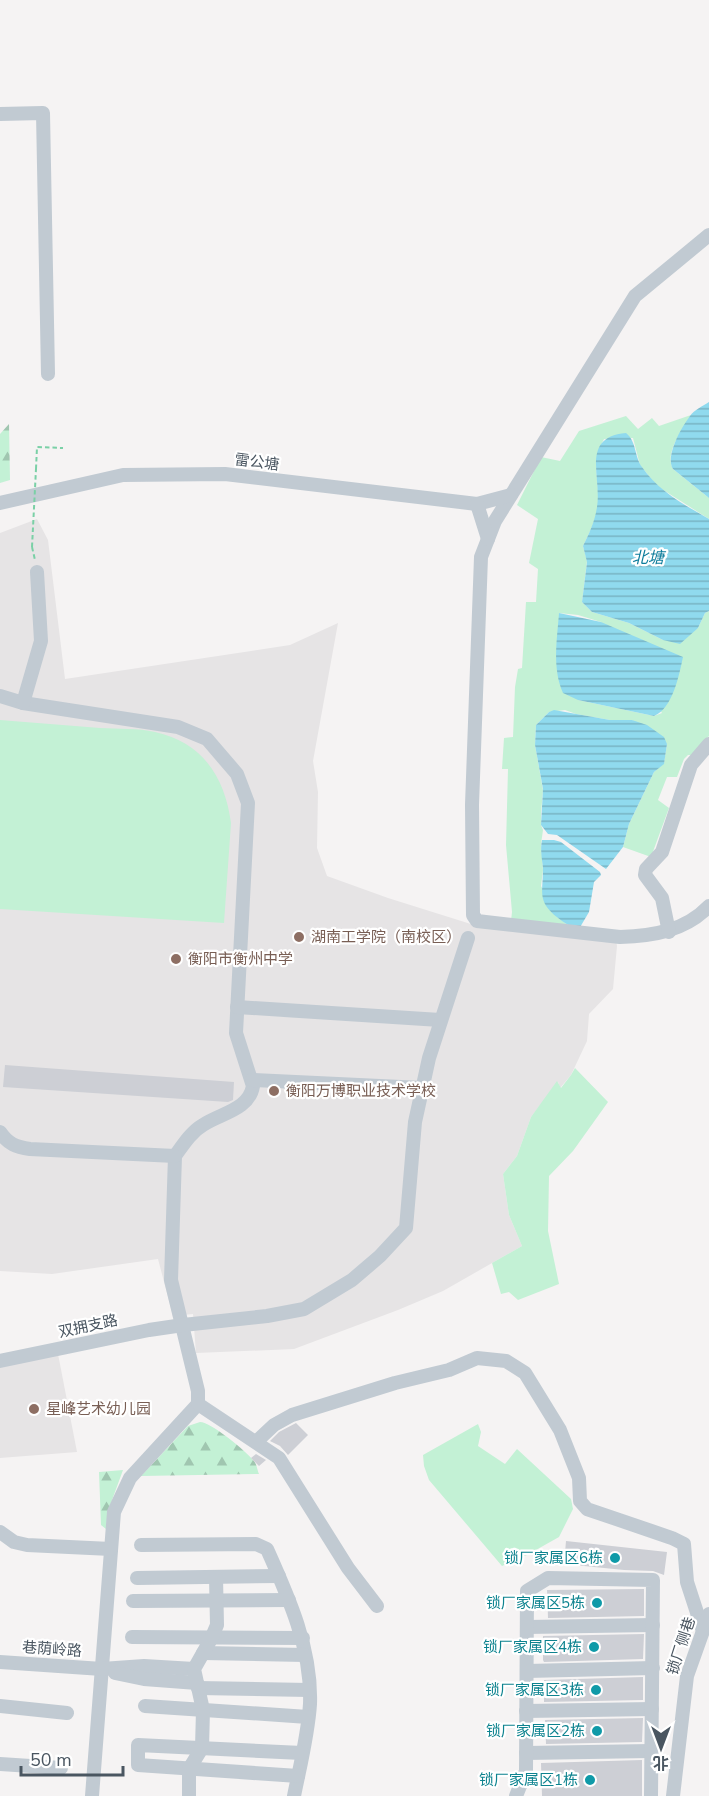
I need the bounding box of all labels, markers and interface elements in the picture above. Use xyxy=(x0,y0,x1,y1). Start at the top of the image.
street label: 雷公塘 xyxy=(233,449,281,475)
water label: 北塘 xyxy=(632,547,667,569)
place label: 湖南工学院（南校区） xyxy=(311,927,461,947)
marker: 湖南工学院（南校区） xyxy=(292,930,306,944)
place label: 衡阳市衡州中学 xyxy=(188,949,293,969)
marker: 衡阳市衡州中学 xyxy=(169,952,183,966)
place label: 衡阳万博职业技术学校 xyxy=(286,1081,436,1101)
marker: 衡阳万博职业技术学校 xyxy=(267,1084,281,1098)
street label: 双拥支路 xyxy=(57,1310,119,1342)
place label: 星峰艺术幼儿园 xyxy=(46,1399,151,1419)
marker: 星峰艺术幼儿园 xyxy=(27,1402,41,1416)
place label: 锁厂家属区6栋 xyxy=(504,1548,603,1568)
marker: 锁厂家属区6栋 xyxy=(608,1551,622,1565)
place label: 锁厂家属区5栋 xyxy=(486,1593,585,1613)
marker: 锁厂家属区5栋 xyxy=(590,1596,604,1610)
street label: 锁厂侧巷 xyxy=(662,1614,700,1678)
street label: 巷荫岭路 xyxy=(21,1637,83,1661)
place label: 锁厂家属区4栋 xyxy=(483,1637,582,1657)
marker: 锁厂家属区4栋 xyxy=(587,1640,601,1654)
place label: 锁厂家属区3栋 xyxy=(485,1680,584,1700)
marker: 锁厂家属区3栋 xyxy=(589,1683,603,1697)
north arrow xyxy=(631,1718,691,1778)
place label: 锁厂家属区2栋 xyxy=(486,1721,585,1741)
marker: 锁厂家属区2栋 xyxy=(590,1724,604,1738)
scale bar xyxy=(21,1739,123,1777)
text: 50 m xyxy=(30,1748,72,1772)
text: 北 xyxy=(653,1751,669,1773)
place label: 锁厂家属区1栋 xyxy=(479,1770,578,1790)
marker: 锁厂家属区1栋 xyxy=(583,1773,597,1787)

